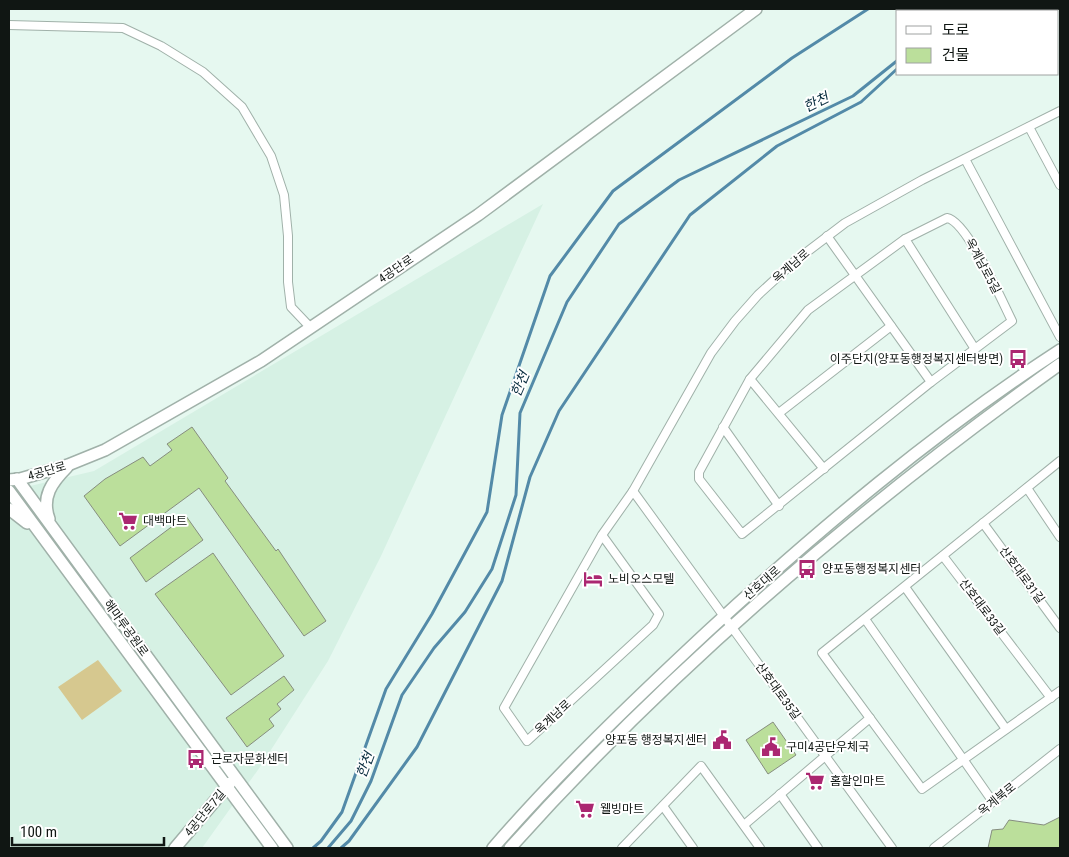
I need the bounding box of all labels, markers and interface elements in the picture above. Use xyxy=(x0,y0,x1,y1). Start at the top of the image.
legend xyxy=(896,10,1059,75)
text: 도로 xyxy=(942,21,970,39)
text: 건물 xyxy=(942,46,970,64)
water label: 한천 xyxy=(801,89,832,115)
street label: 옥계남로5길 xyxy=(962,236,1004,296)
street label: 옥계남로 xyxy=(770,246,812,286)
street label: 4공단로 xyxy=(376,252,416,286)
bus stop icon: 이주단지(양포동행정복지센터방면) xyxy=(1007,348,1029,370)
place label: 이주단지(양포동행정복지센터방면) xyxy=(830,352,1003,366)
water label: 한천 xyxy=(508,368,533,399)
street label: 4공단로 xyxy=(26,459,68,483)
supermarket icon: 대백마트 xyxy=(117,510,139,532)
place label: 대백마트 xyxy=(143,514,187,528)
street label: 산호대로31길 xyxy=(997,544,1047,606)
bus stop icon: 양포동행정복지센터 xyxy=(796,558,818,580)
place label: 양포동행정복지센터 xyxy=(822,562,921,576)
street label: 산호대로 xyxy=(741,563,783,603)
hotel icon: 노비오스모텔 xyxy=(582,568,604,590)
place label: 노비오스모텔 xyxy=(608,572,674,586)
street label: 산호대로33길 xyxy=(956,576,1008,638)
street label: 해마루공원로 xyxy=(101,597,151,659)
street label: 산호대로35길 xyxy=(753,660,803,722)
street label: 옥계남로 xyxy=(532,697,574,737)
public building icon: 양포동 행정복지센터 xyxy=(711,729,733,751)
place label: 양포동 행정복지센터 xyxy=(605,733,707,747)
public building icon: 구미4공단우체국 xyxy=(760,736,782,758)
place label: 구미4공단우체국 xyxy=(786,740,869,754)
bus stop icon: 근로자문화센터 xyxy=(185,748,207,770)
water label: 한천 xyxy=(353,749,377,780)
place label: 근로자문화센터 xyxy=(211,752,288,766)
supermarket icon: 홈할인마트 xyxy=(804,770,826,792)
place label: 홈할인마트 xyxy=(830,774,885,788)
street label: 옥계북로 xyxy=(975,780,1019,818)
street label: 4공단로7길 xyxy=(182,787,228,839)
supermarket icon: 웰빙마트 xyxy=(574,798,596,820)
place label: 웰빙마트 xyxy=(600,802,644,816)
scale bar xyxy=(12,814,165,846)
text: 100 m xyxy=(20,823,57,841)

